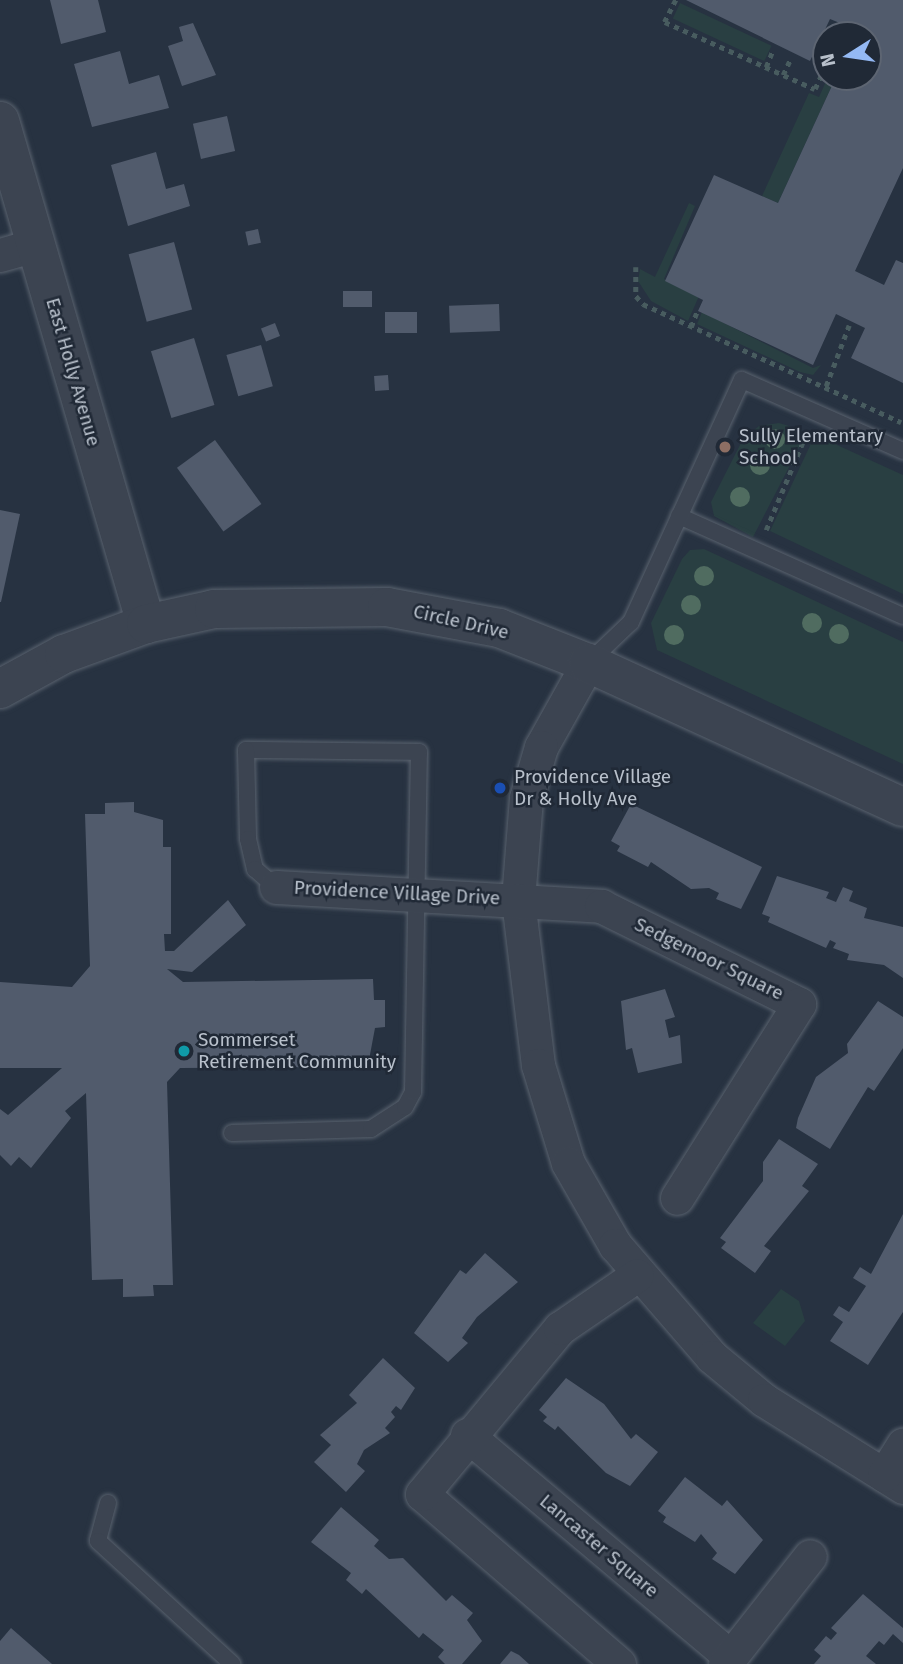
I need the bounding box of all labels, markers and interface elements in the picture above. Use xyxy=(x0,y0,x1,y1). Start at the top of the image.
north arrow xyxy=(812,21,882,91)
text: N xyxy=(815,52,840,69)
street label: East Holly Avenue xyxy=(41,295,105,449)
place label: Sully Elementary School xyxy=(739,425,883,469)
marker: Sully Elementary School xyxy=(717,439,733,455)
street label: Circle Drive xyxy=(411,600,511,644)
place label: Providence Village Dr & Holly Ave xyxy=(514,766,671,810)
marker: Providence Village Dr & Holly Ave xyxy=(492,780,508,796)
street label: Providence Village Drive xyxy=(293,876,501,910)
street label: Sedgemoor Square xyxy=(631,913,787,1005)
place label: Sommerset Retirement Community xyxy=(198,1029,396,1073)
marker: Sommerset Retirement Community xyxy=(176,1043,192,1059)
street label: Lancaster Square xyxy=(535,1490,663,1602)

